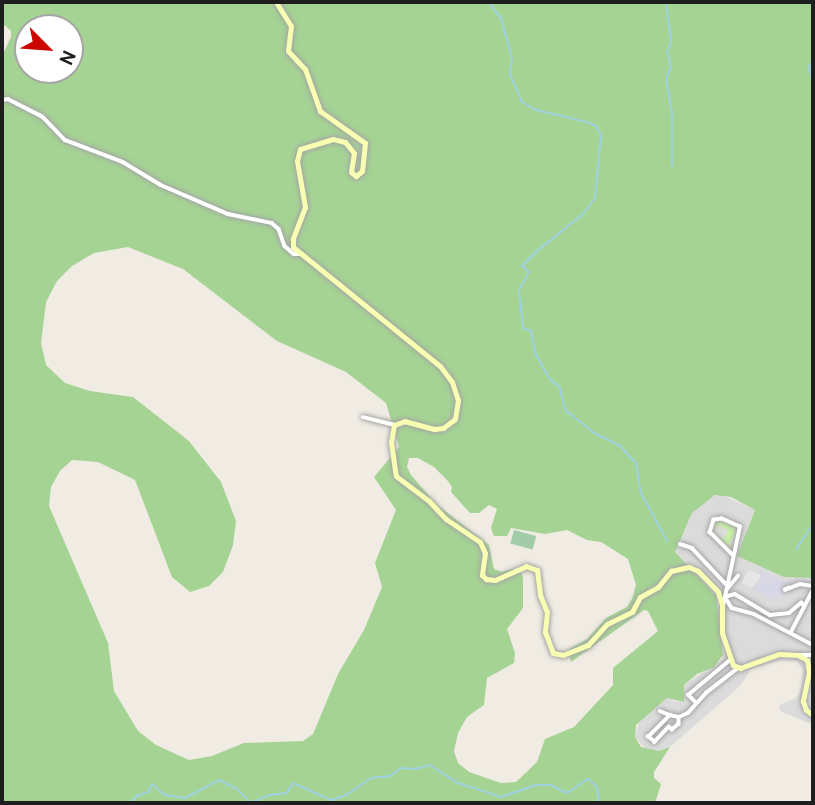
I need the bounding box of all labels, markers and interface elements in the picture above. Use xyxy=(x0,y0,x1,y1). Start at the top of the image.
north arrow xyxy=(14,14,84,84)
text: N xyxy=(52,46,80,68)

